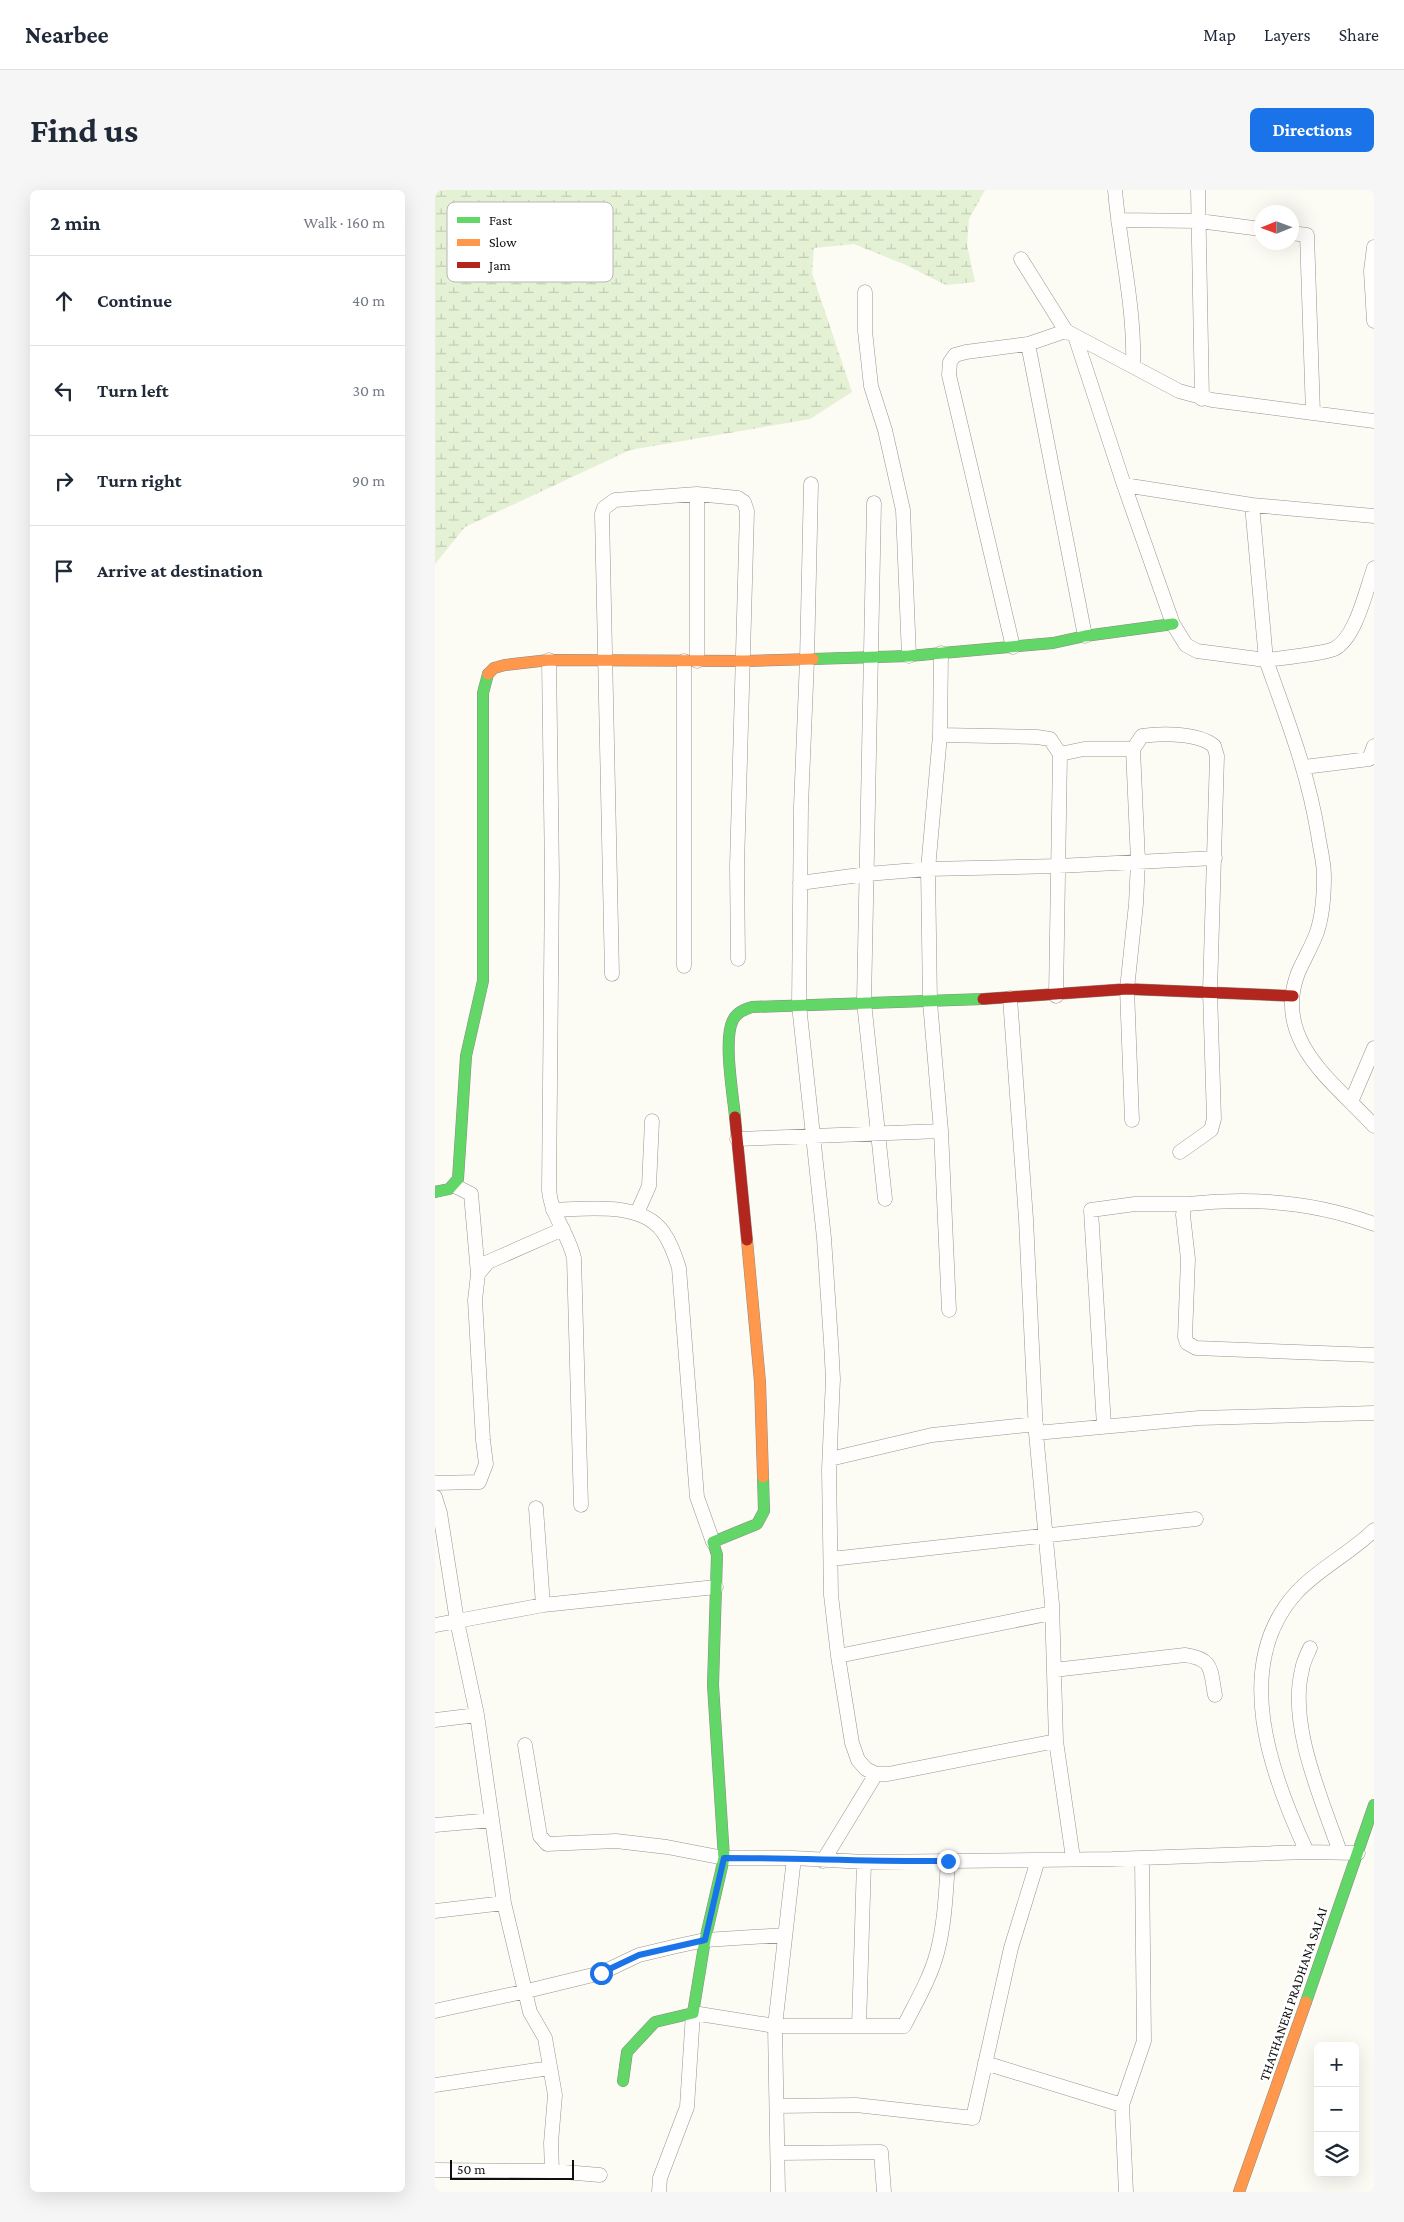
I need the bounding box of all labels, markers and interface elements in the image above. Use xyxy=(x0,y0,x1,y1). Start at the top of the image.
text: Nearbee xyxy=(25,21,109,48)
text: Map xyxy=(1203,25,1236,45)
text: Layers xyxy=(1264,25,1311,45)
text: Share xyxy=(1339,25,1379,45)
button: Directions xyxy=(1250,108,1374,152)
text: Find us xyxy=(30,111,138,150)
legend xyxy=(447,202,613,282)
north arrow xyxy=(1254,205,1299,250)
text: 2 min xyxy=(50,211,101,235)
text: Fast xyxy=(489,212,513,228)
text: Walk · 160 m xyxy=(304,214,385,231)
text: Slow xyxy=(489,234,517,250)
text: Jam xyxy=(487,257,511,273)
icon: ahead xyxy=(50,287,78,315)
text: Continue xyxy=(97,290,172,311)
text: 40 m xyxy=(352,292,385,309)
icon: left xyxy=(50,377,78,405)
text: Turn left xyxy=(97,380,169,401)
text: 30 m xyxy=(353,382,385,399)
icon: right xyxy=(50,467,78,495)
text: Turn right xyxy=(97,470,182,491)
text: 90 m xyxy=(352,472,385,489)
icon: arrive xyxy=(50,557,78,585)
text: Arrive at destination xyxy=(97,560,263,581)
route end xyxy=(937,1850,960,1873)
street label: THATHANERI PRADHANA SALAI xyxy=(1256,1905,1330,2083)
route start xyxy=(590,1962,613,1985)
map controls xyxy=(1314,2042,1359,2177)
button: + xyxy=(1314,2042,1359,2087)
button: − xyxy=(1314,2087,1359,2132)
button: layers xyxy=(1314,2132,1359,2177)
scale bar xyxy=(450,2157,574,2180)
text: 50 m xyxy=(457,2161,485,2177)

